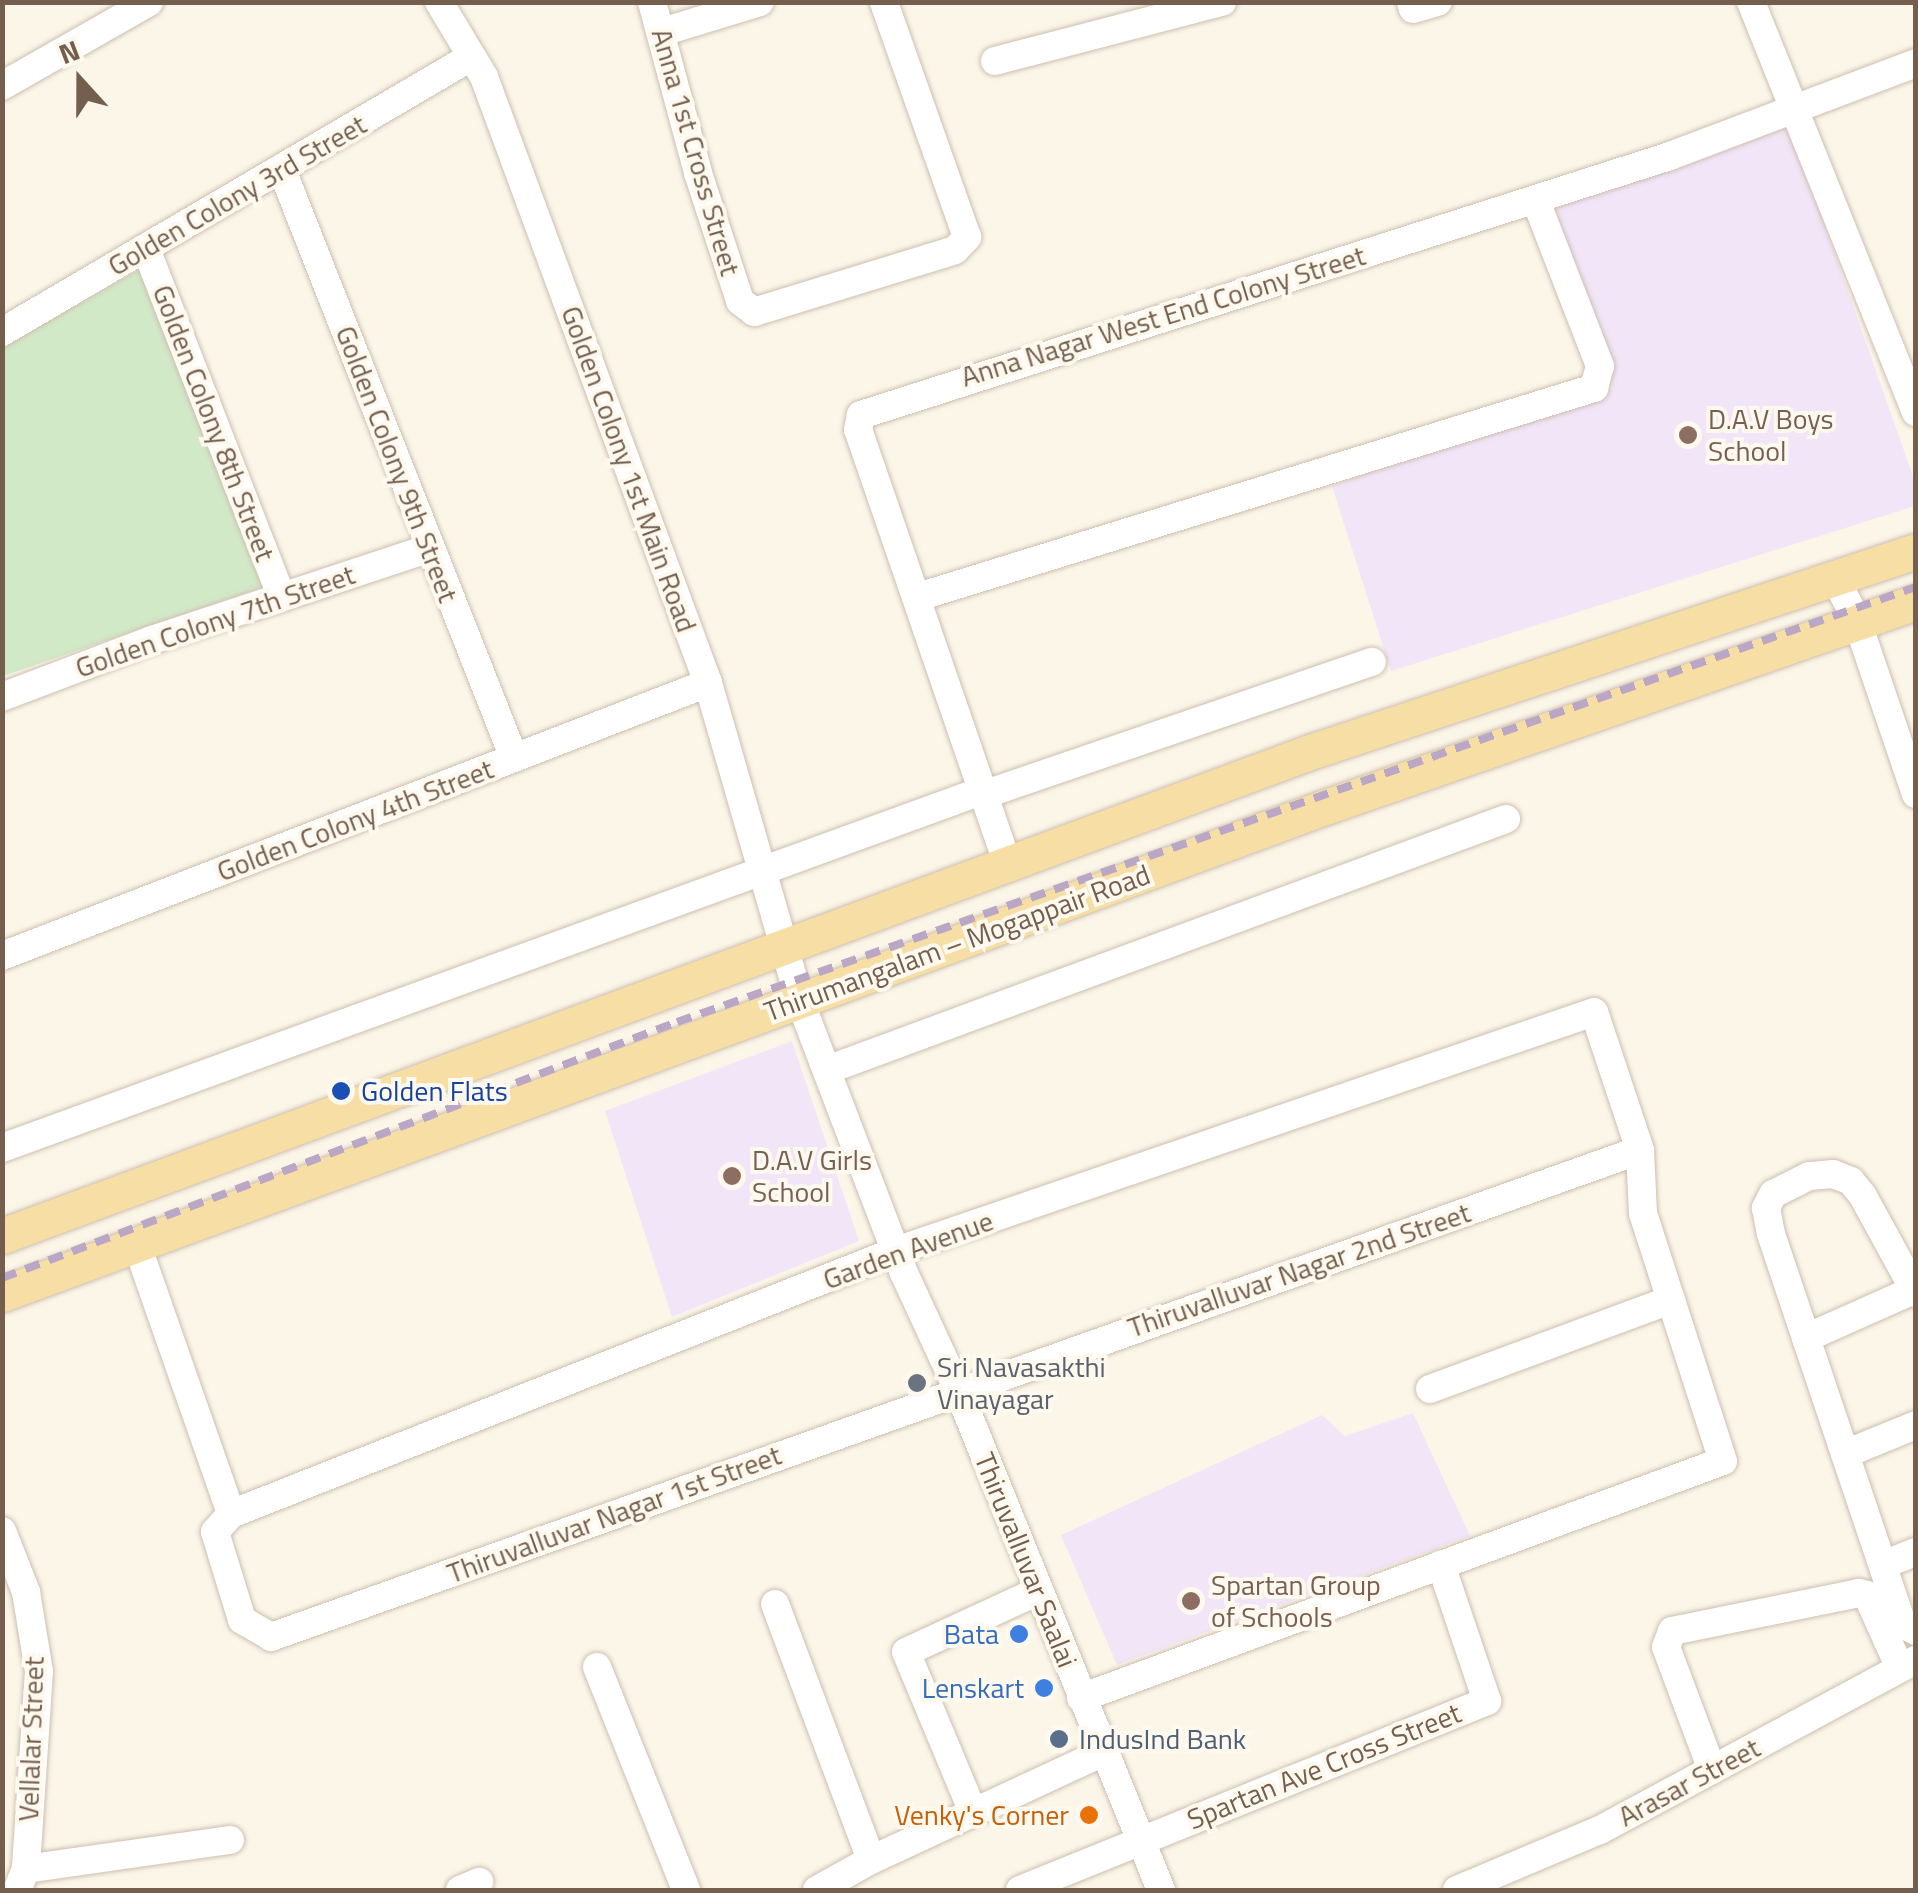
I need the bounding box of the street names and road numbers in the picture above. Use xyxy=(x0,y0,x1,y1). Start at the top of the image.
street label: Anna 1st Cross Street xyxy=(645,25,747,279)
street label: Golden Colony 3rd Street xyxy=(102,107,372,283)
street label: Anna Nagar West End Colony Street xyxy=(957,238,1369,394)
street label: Golden Colony 8th Street xyxy=(146,280,282,566)
street label: Golden Colony 1st Main Road xyxy=(554,301,704,637)
street label: Golden Colony 9th Street xyxy=(329,321,465,607)
street label: Golden Colony 7th Street xyxy=(71,557,359,685)
street label: Golden Colony 4th Street xyxy=(212,752,498,888)
street label: Thirumangalam – Mogappair Road xyxy=(760,857,1154,1029)
street label: Thiruvalluvar Nagar 2nd Street xyxy=(1123,1196,1475,1344)
street label: Garden Avenue xyxy=(818,1204,998,1296)
street label: Thiruvalluvar Nagar 1st Street xyxy=(443,1438,785,1590)
street label: Thiruvalluvar Saalai xyxy=(968,1448,1084,1672)
street label: Vellalar Street xyxy=(11,1656,51,1822)
street label: Spartan Ave Cross Street xyxy=(1182,1696,1466,1836)
street label: Arasar Street xyxy=(1612,1731,1766,1833)

